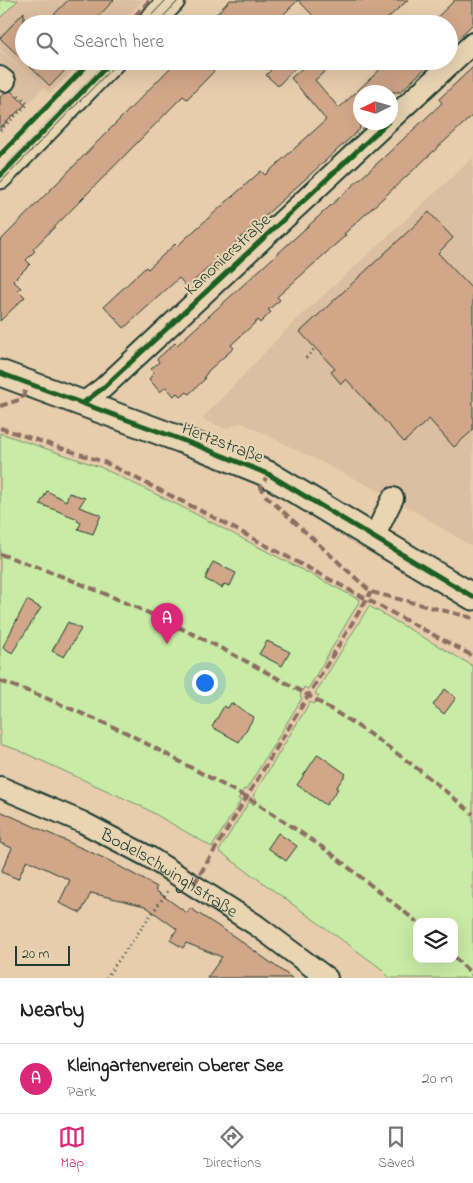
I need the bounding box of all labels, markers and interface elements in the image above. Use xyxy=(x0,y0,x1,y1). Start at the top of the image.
search box xyxy=(15,15,458,70)
icon: search xyxy=(33,29,61,57)
text: Search here xyxy=(73,29,164,56)
north arrow xyxy=(353,85,398,130)
street label: Kanonierstraße xyxy=(179,208,278,303)
street label: Hertzstraße xyxy=(178,416,268,472)
pin: A xyxy=(151,603,183,644)
your location xyxy=(192,670,218,696)
street label: Bodelschwinghstraße xyxy=(94,822,243,926)
map controls xyxy=(413,918,458,963)
button: layers xyxy=(413,918,458,963)
scale bar xyxy=(15,943,70,966)
text: 20 m xyxy=(22,944,49,965)
text: Nearby xyxy=(20,996,84,1026)
text: Kleingartenverein Oberer See xyxy=(67,1053,283,1080)
text: A xyxy=(31,1067,41,1091)
text: 20 m xyxy=(422,1067,453,1091)
text: Park xyxy=(67,1080,96,1104)
tab: Map xyxy=(58,1123,86,1174)
tab: Directions xyxy=(203,1123,261,1174)
tab: Saved xyxy=(378,1123,415,1174)

